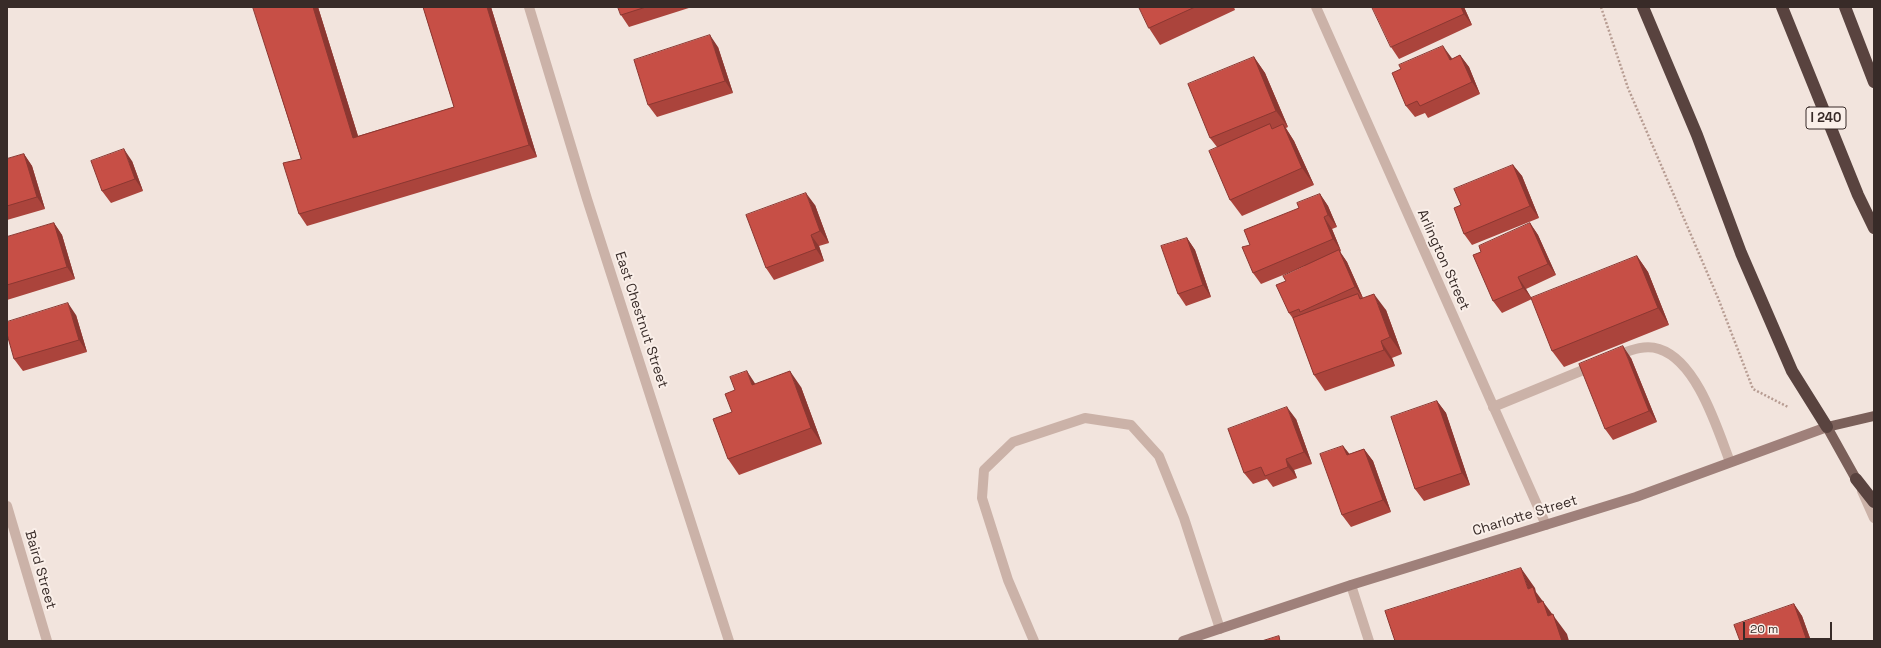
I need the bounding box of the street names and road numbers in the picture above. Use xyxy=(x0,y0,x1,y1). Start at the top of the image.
road number: I 240 xyxy=(1806,107,1846,129)
street label: Arlington Street xyxy=(1413,207,1473,313)
street label: East Chestnut Street xyxy=(611,250,671,390)
street label: Charlotte Street xyxy=(1471,492,1579,540)
street label: Baird Street xyxy=(21,529,59,611)

